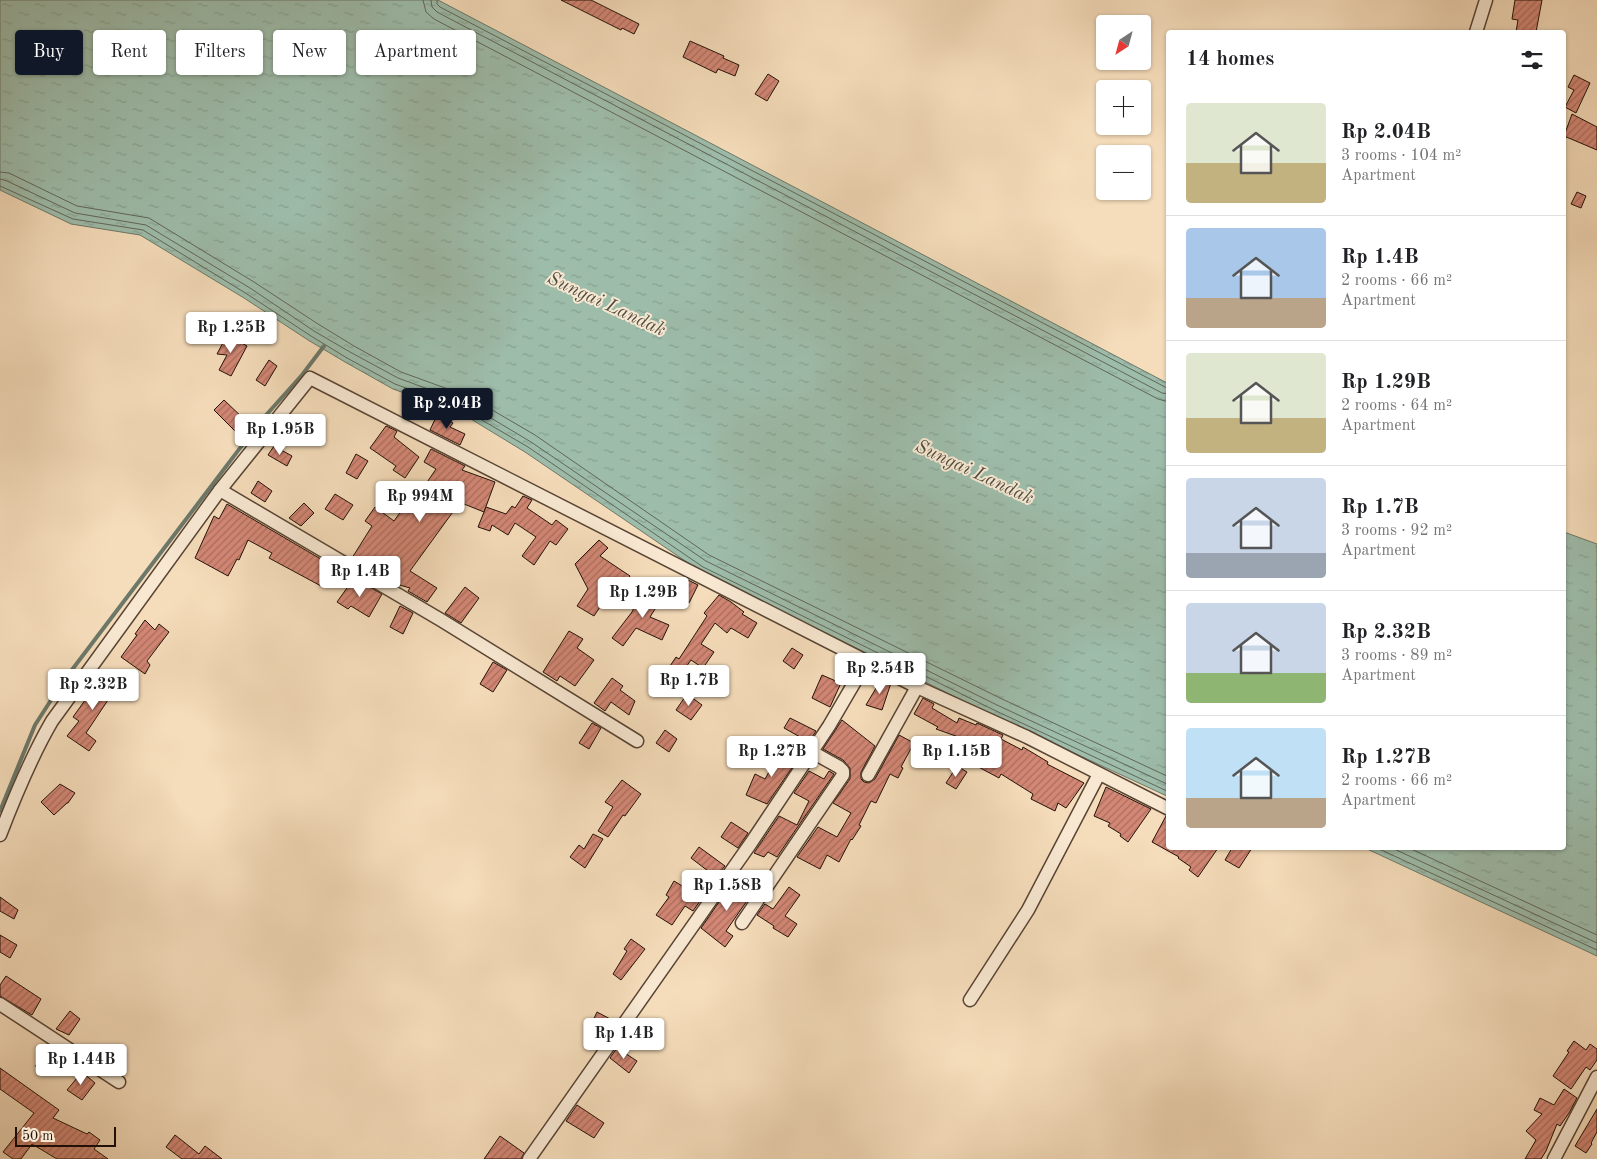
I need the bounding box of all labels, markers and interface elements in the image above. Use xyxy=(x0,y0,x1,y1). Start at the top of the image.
north arrow xyxy=(1096,15,1151,70)
map controls xyxy=(1096,15,1151,200)
chip: Buy xyxy=(15,30,83,75)
chip: Rent xyxy=(93,30,166,75)
chip: Filters xyxy=(176,30,263,75)
chip: New xyxy=(273,30,346,75)
chip: Apartment xyxy=(356,30,476,75)
icon: filters xyxy=(1518,46,1546,74)
text: 14 homes xyxy=(1186,49,1274,70)
button: + xyxy=(1096,80,1151,135)
text: Rp 2.04B xyxy=(1341,122,1431,143)
icon: home xyxy=(1226,123,1286,183)
button: − xyxy=(1096,145,1151,200)
text: 3 rooms · 104 m² xyxy=(1341,148,1461,164)
text: Apartment xyxy=(1341,168,1416,184)
text: Rp 1.4B xyxy=(1341,247,1419,268)
icon: home xyxy=(1226,248,1286,308)
water label: Sungai Landak xyxy=(544,269,668,341)
text: 2 rooms · 66 m² xyxy=(1341,273,1452,289)
text: Apartment xyxy=(1341,293,1416,309)
pin: Rp 1.25B xyxy=(179,312,283,354)
text: Rp 1.25B xyxy=(197,320,265,336)
text: Rp 1.29B xyxy=(1341,372,1431,393)
icon: home xyxy=(1226,373,1286,433)
pin: Rp 2.04B xyxy=(395,388,499,430)
text: Rp 2.04B xyxy=(413,396,481,412)
text: 2 rooms · 64 m² xyxy=(1341,398,1452,414)
pin: Rp 1.95B xyxy=(228,414,332,456)
text: Apartment xyxy=(1341,418,1416,434)
text: Rp 1.95B xyxy=(246,422,314,438)
water label: Sungai Landak xyxy=(912,437,1036,509)
pin: Rp 994M xyxy=(374,480,466,523)
text: Rp 994M xyxy=(387,489,453,505)
text: Rp 1.7B xyxy=(1341,497,1419,518)
icon: home xyxy=(1226,498,1286,558)
text: 3 rooms · 92 m² xyxy=(1341,523,1452,539)
text: Apartment xyxy=(1341,543,1416,559)
pin: Rp 1.4B xyxy=(314,556,406,598)
text: Rp 1.4B xyxy=(330,564,390,580)
pin: Rp 1.29B xyxy=(591,576,695,619)
text: Rp 1.29B xyxy=(609,585,677,601)
text: Rp 2.32B xyxy=(1341,622,1431,643)
icon: home xyxy=(1226,623,1286,683)
text: 3 rooms · 89 m² xyxy=(1341,648,1452,664)
pin: Rp 2.54B xyxy=(828,652,932,695)
text: Rp 2.54B xyxy=(846,661,914,677)
pin: Rp 1.7B xyxy=(643,664,735,707)
pin: Rp 2.32B xyxy=(41,668,145,711)
text: Apartment xyxy=(1341,668,1416,684)
text: Rp 1.7B xyxy=(659,673,719,689)
text: Rp 2.32B xyxy=(59,677,127,693)
pin: Rp 1.27B xyxy=(720,736,824,778)
pin: Rp 1.15B xyxy=(904,736,1008,778)
text: Rp 1.27B xyxy=(738,744,806,760)
text: Rp 1.15B xyxy=(922,744,990,760)
text: Rp 1.27B xyxy=(1341,747,1431,768)
icon: home xyxy=(1226,748,1286,808)
text: 2 rooms · 66 m² xyxy=(1341,773,1452,789)
text: Apartment xyxy=(1341,793,1416,809)
pin: Rp 1.58B xyxy=(675,870,779,912)
text: Rp 1.58B xyxy=(693,878,761,894)
pin: Rp 1.4B xyxy=(578,1018,670,1060)
text: Rp 1.4B xyxy=(594,1026,654,1042)
pin: Rp 1.44B xyxy=(29,1044,133,1086)
text: Rp 1.44B xyxy=(47,1052,115,1068)
scale bar xyxy=(15,1124,116,1147)
text: 50 m xyxy=(22,1129,53,1143)

